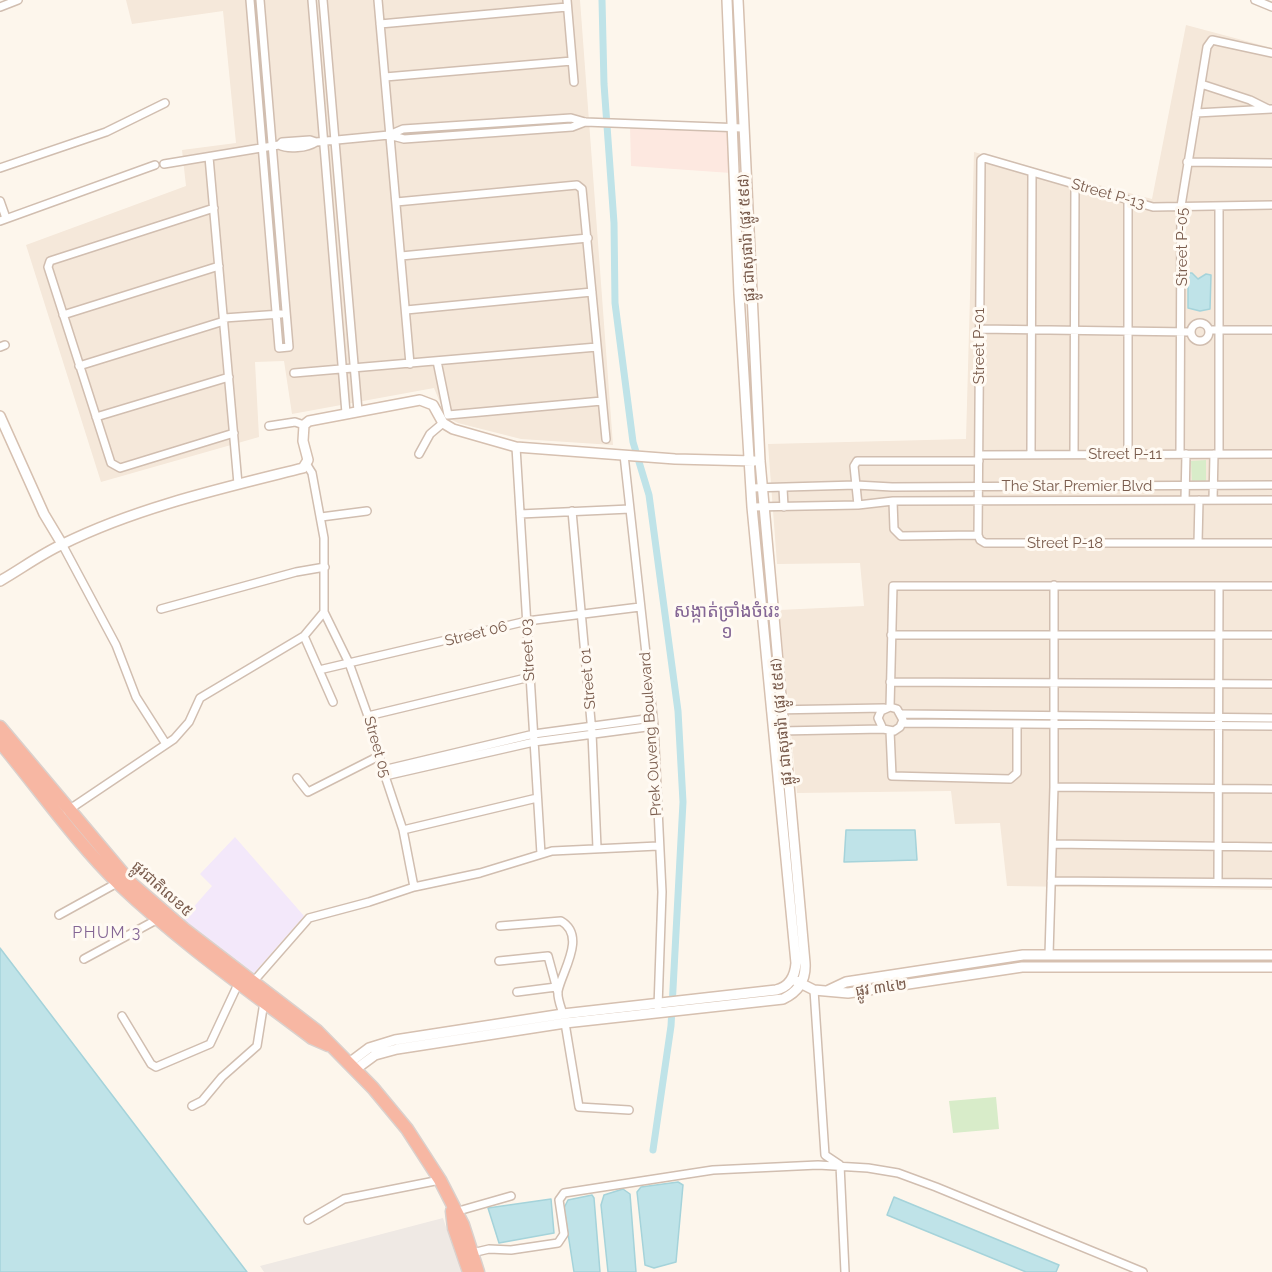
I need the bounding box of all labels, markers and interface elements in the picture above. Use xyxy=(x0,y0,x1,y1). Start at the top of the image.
street label: ផ្លូវ ជាសុផារ៉ា (ផ្លូវ ៥៩៨) xyxy=(735,174,759,302)
street label: Street P-13 xyxy=(1069,175,1147,213)
street label: Street P-05 xyxy=(1173,208,1191,286)
street label: Street P-01 xyxy=(970,308,988,384)
street label: Street P-11 xyxy=(1088,445,1162,463)
street label: The Star Premier Blvd xyxy=(1002,477,1152,495)
street label: Street P-18 xyxy=(1027,534,1103,552)
district label: សង្កាត់ច្រាំងចំរេះ ១ xyxy=(674,601,780,644)
street label: Street 06 xyxy=(443,618,509,650)
street label: Street 03 xyxy=(517,618,539,682)
street label: Street 01 xyxy=(576,648,600,710)
street label: Prek Ouveng Boulevard xyxy=(636,651,666,817)
street label: ផ្លូវ ជាសុផារ៉ា (ផ្លូវ ៥៩៨) xyxy=(767,658,797,786)
street label: Street 05 xyxy=(360,714,394,780)
street label: ផ្លូវជាតិលេខ៥ xyxy=(128,857,196,921)
district label: PHUM 3 xyxy=(72,923,142,943)
street label: ផ្លូវ ៣៤២ xyxy=(854,975,908,1001)

